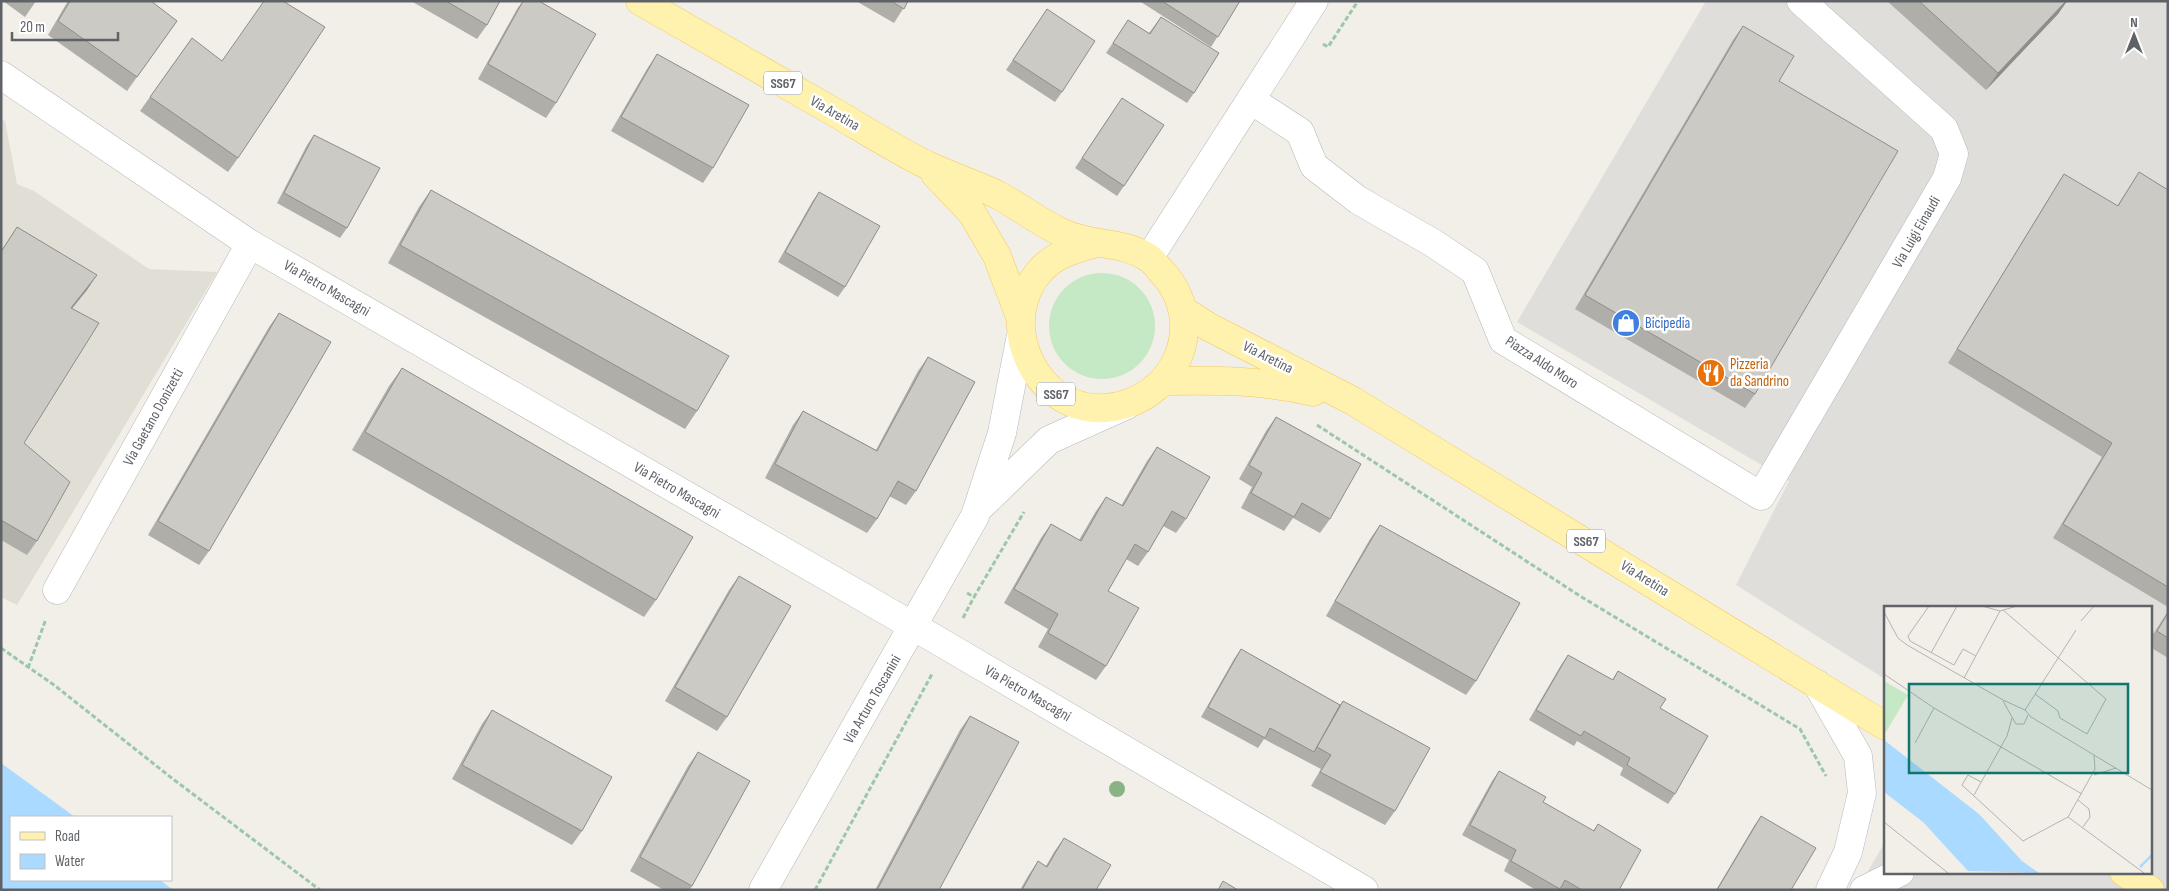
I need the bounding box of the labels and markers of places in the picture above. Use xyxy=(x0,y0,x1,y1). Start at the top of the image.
shop icon: Bicipedia xyxy=(1611,308,1641,338)
place label: Bicipedia xyxy=(1645,314,1691,333)
place label: Pizzeria da Sandrino xyxy=(1730,355,1789,391)
restaurant icon: Pizzeria da Sandrino xyxy=(1696,358,1726,388)

